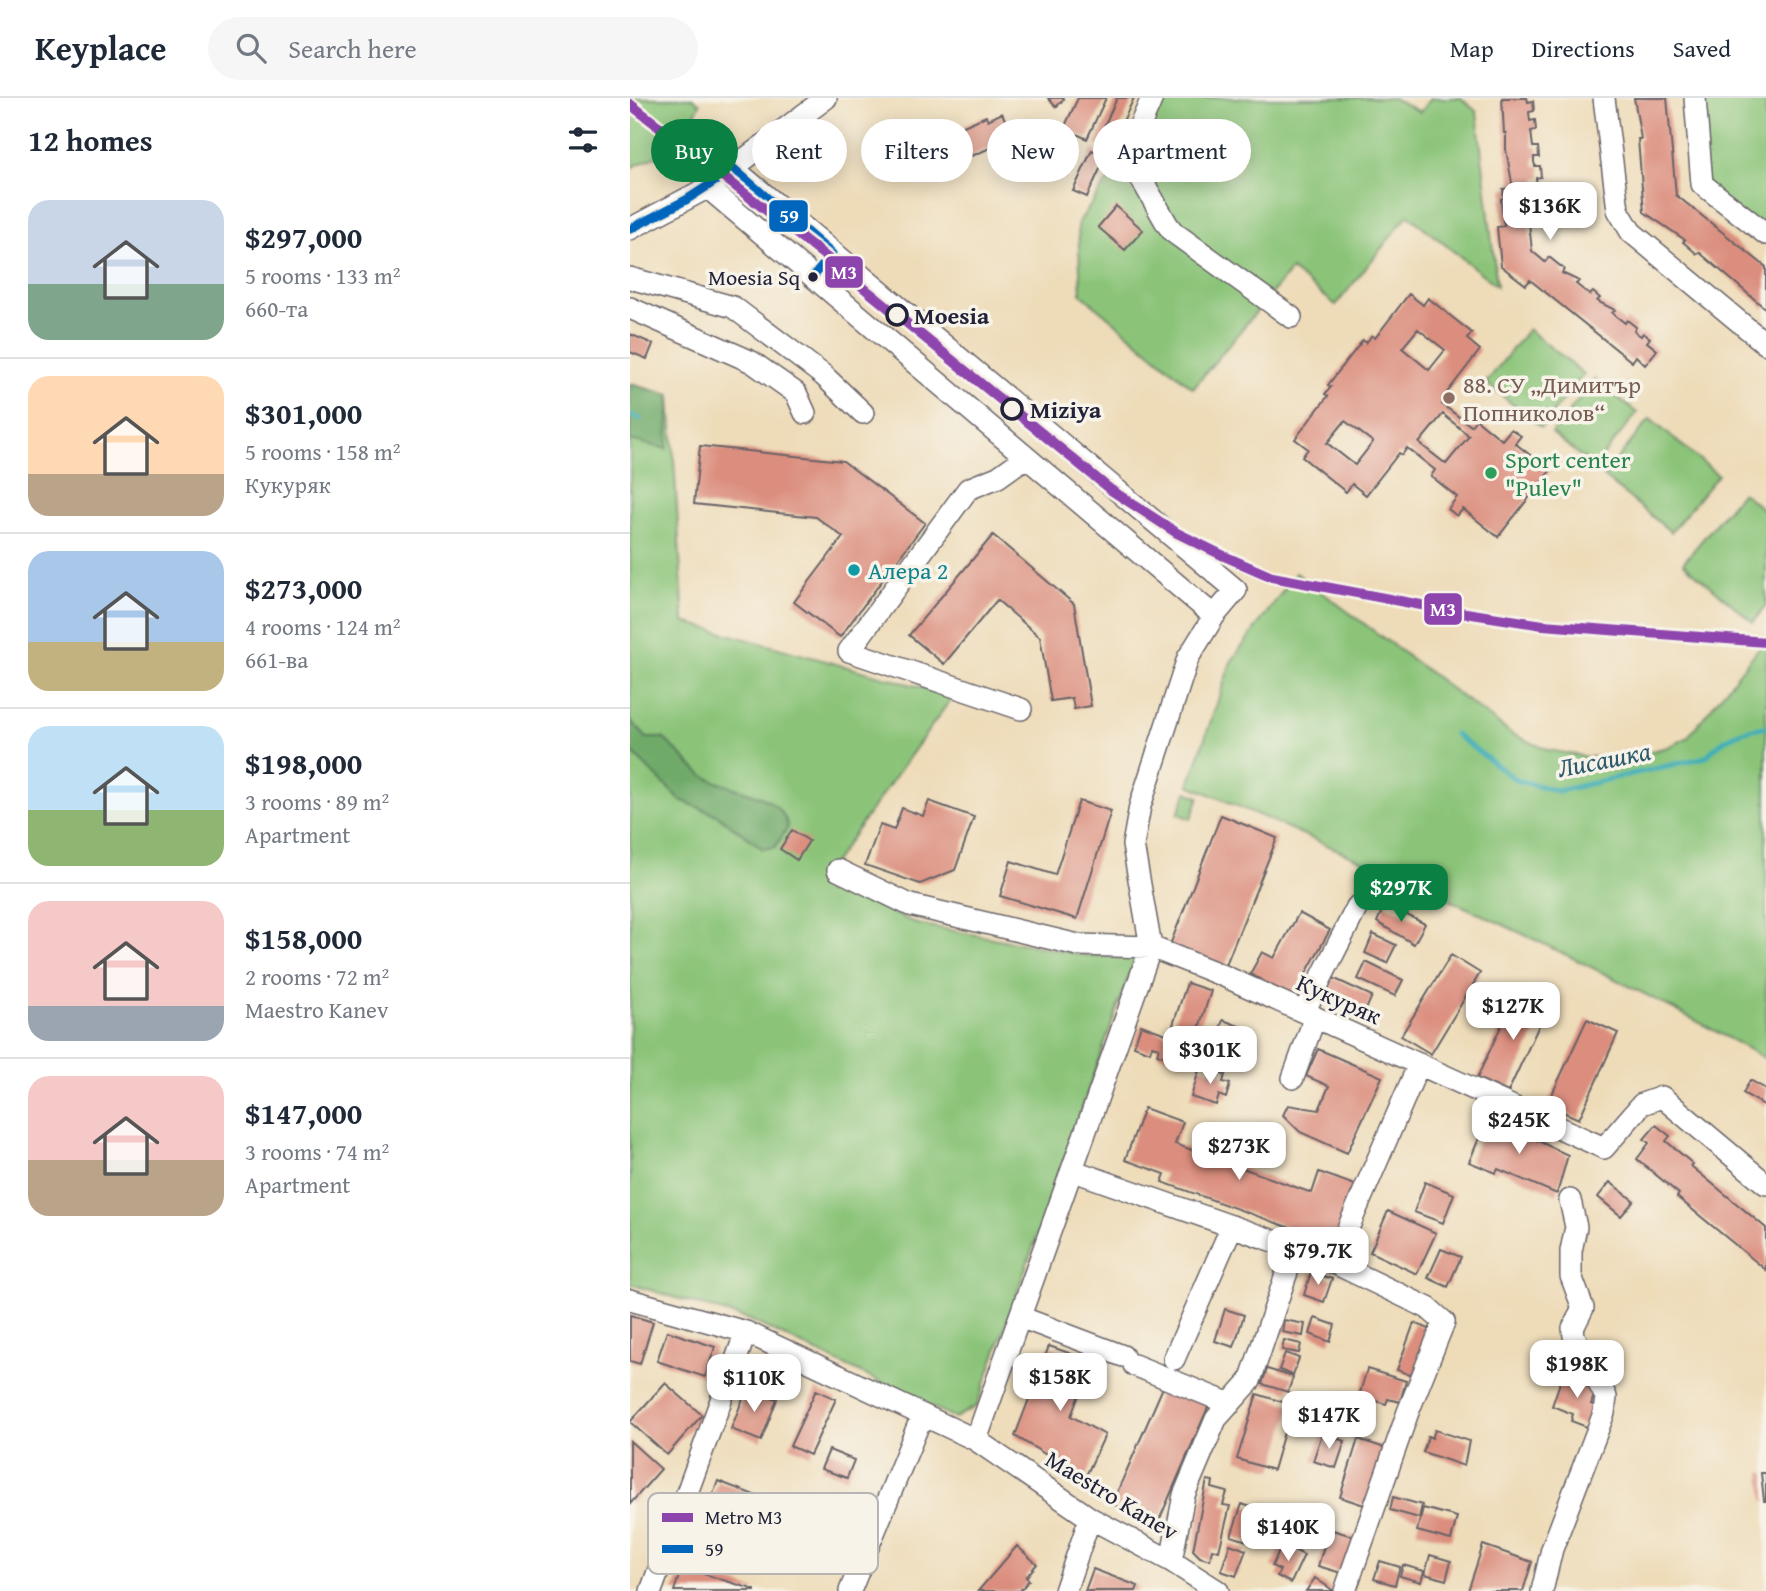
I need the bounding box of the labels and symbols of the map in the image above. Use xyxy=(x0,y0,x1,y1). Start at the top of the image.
pin: $136K xyxy=(1501,183,1599,242)
line badge: 59 xyxy=(768,199,809,233)
text: 59 xyxy=(779,202,799,230)
line badge: M3 xyxy=(824,255,864,289)
text: M3 xyxy=(831,258,857,286)
place label: Moesia Sq xyxy=(708,261,800,293)
marker: Moesia Sq xyxy=(806,270,820,284)
place label: Moesia xyxy=(914,298,990,333)
marker: Moesia xyxy=(886,304,908,326)
place label: 88. СУ „Димитър Попниколов“ xyxy=(1463,367,1641,430)
marker: 88. СУ „Димитър Попниколов“ xyxy=(1441,390,1457,406)
place label: Miziya xyxy=(1030,392,1102,427)
marker: Miziya xyxy=(1001,398,1023,420)
place label: Sport center "Pulev" xyxy=(1505,442,1631,505)
marker: Sport center "Pulev" xyxy=(1483,465,1499,481)
place label: Алера 2 xyxy=(868,553,948,588)
marker: Алера 2 xyxy=(846,562,862,578)
line badge: M3 xyxy=(1423,592,1463,626)
text: M3 xyxy=(1430,595,1456,623)
water label: Лисашка xyxy=(1554,731,1654,787)
pin: $297K xyxy=(1352,864,1450,924)
street label: Кукуряк xyxy=(1291,965,1387,1033)
pin: $127K xyxy=(1464,982,1562,1042)
pin: $301K xyxy=(1161,1026,1259,1086)
pin: $245K xyxy=(1470,1096,1568,1156)
pin: $273K xyxy=(1190,1122,1288,1182)
pin: $79.7K xyxy=(1261,1228,1375,1287)
pin: $198K xyxy=(1528,1340,1626,1400)
pin: $110K xyxy=(705,1354,803,1414)
pin: $158K xyxy=(1011,1354,1109,1413)
pin: $147K xyxy=(1280,1392,1378,1451)
street label: Maestro Kanev xyxy=(1039,1441,1185,1549)
legend xyxy=(648,1493,878,1574)
text: Metro M3 xyxy=(705,1503,782,1531)
pin: $140K xyxy=(1239,1504,1337,1563)
text: 59 xyxy=(705,1535,723,1563)

